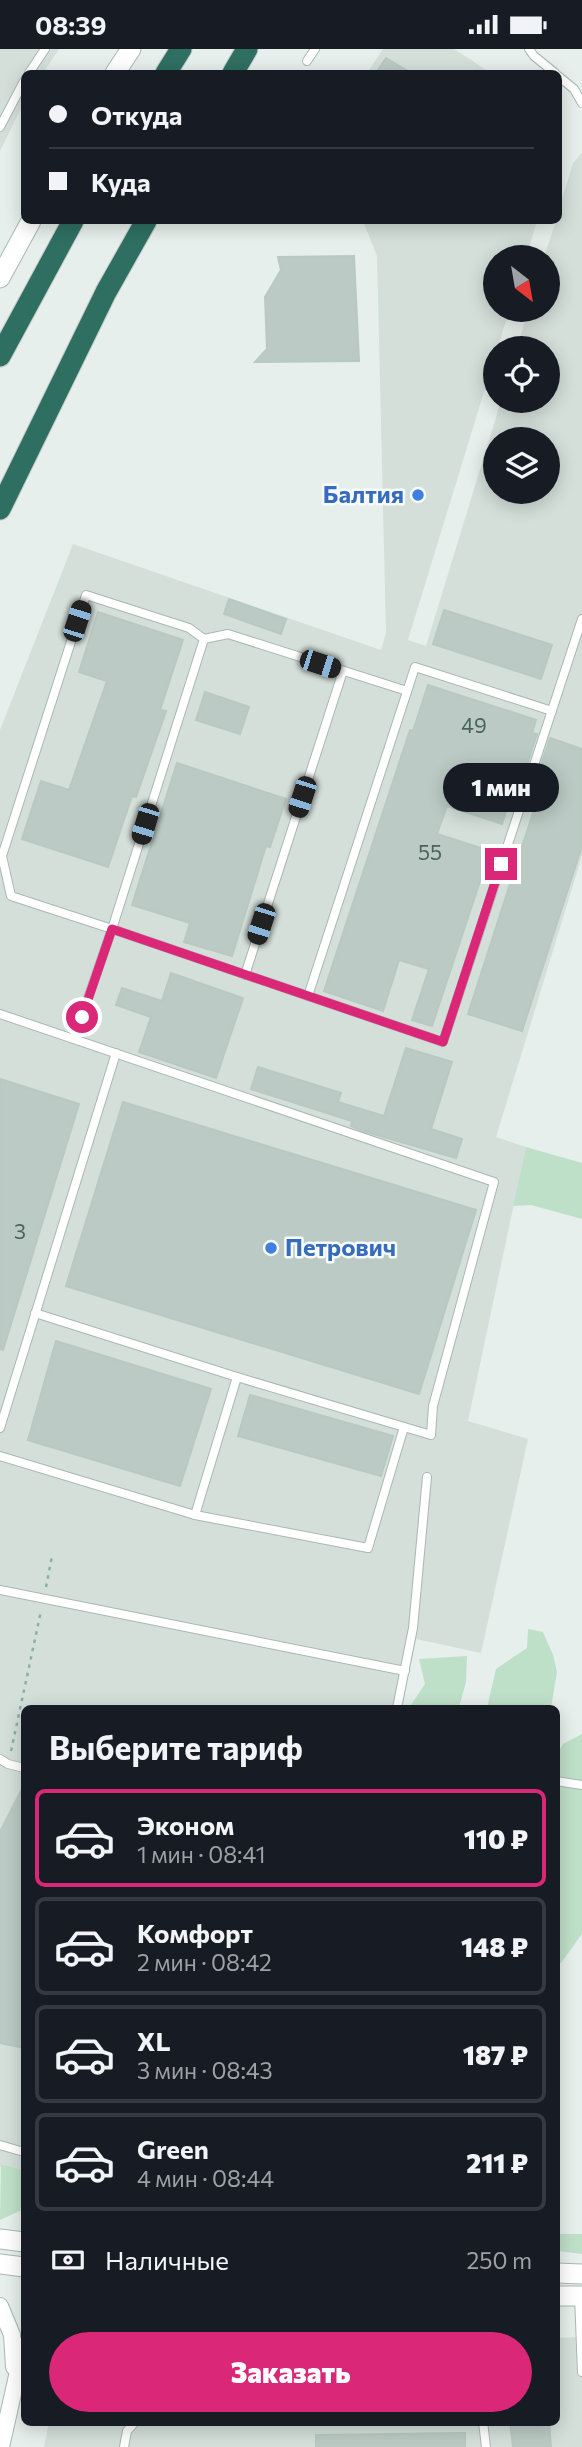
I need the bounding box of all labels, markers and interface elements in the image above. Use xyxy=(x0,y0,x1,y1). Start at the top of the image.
text: 08:39 xyxy=(35,9,106,40)
text: Откуда xyxy=(91,99,182,130)
text: Куда xyxy=(91,166,151,197)
north arrow xyxy=(483,245,560,322)
map controls xyxy=(483,245,560,504)
button: locate xyxy=(483,336,560,413)
button: layers xyxy=(483,427,560,504)
place label: Балтия xyxy=(323,479,404,508)
marker: Балтия xyxy=(410,487,426,503)
car xyxy=(61,598,94,644)
car xyxy=(297,648,344,680)
house number: 49 xyxy=(461,712,487,737)
callout: 1 мин xyxy=(443,763,559,811)
text: 1 мин xyxy=(471,773,531,801)
car xyxy=(286,774,319,820)
car xyxy=(129,801,162,847)
house number: 55 xyxy=(418,839,442,864)
route end xyxy=(485,848,517,880)
car xyxy=(245,901,278,947)
route start xyxy=(66,1001,98,1033)
house number: 3 xyxy=(14,1218,26,1243)
place label: Петрович xyxy=(285,1232,396,1261)
marker: Петрович xyxy=(263,1240,279,1256)
text: Выберите тариф xyxy=(49,1727,303,1767)
icon: car xyxy=(53,1807,116,1870)
text: Эконом xyxy=(137,1809,234,1840)
text: 110 ₽ xyxy=(464,1823,528,1854)
text: 1 мин · 08:41 xyxy=(137,1840,265,1868)
icon: car xyxy=(53,1915,116,1978)
text: Комфорт xyxy=(137,1917,253,1948)
text: 148 ₽ xyxy=(461,1931,528,1962)
text: 2 мин · 08:42 xyxy=(137,1948,272,1976)
icon: car xyxy=(53,2023,116,2086)
text: XL xyxy=(137,2025,171,2056)
text: 187 ₽ xyxy=(463,2039,528,2070)
text: 3 мин · 08:43 xyxy=(137,2056,273,2084)
icon: car xyxy=(53,2131,116,2194)
text: Green xyxy=(137,2133,209,2164)
text: 211 ₽ xyxy=(466,2147,528,2178)
text: 4 мин · 08:44 xyxy=(137,2164,274,2192)
icon: cash xyxy=(49,2241,87,2279)
text: Наличные xyxy=(105,2244,229,2275)
text: 250 m xyxy=(467,2246,532,2274)
button: Заказать xyxy=(49,2332,532,2412)

